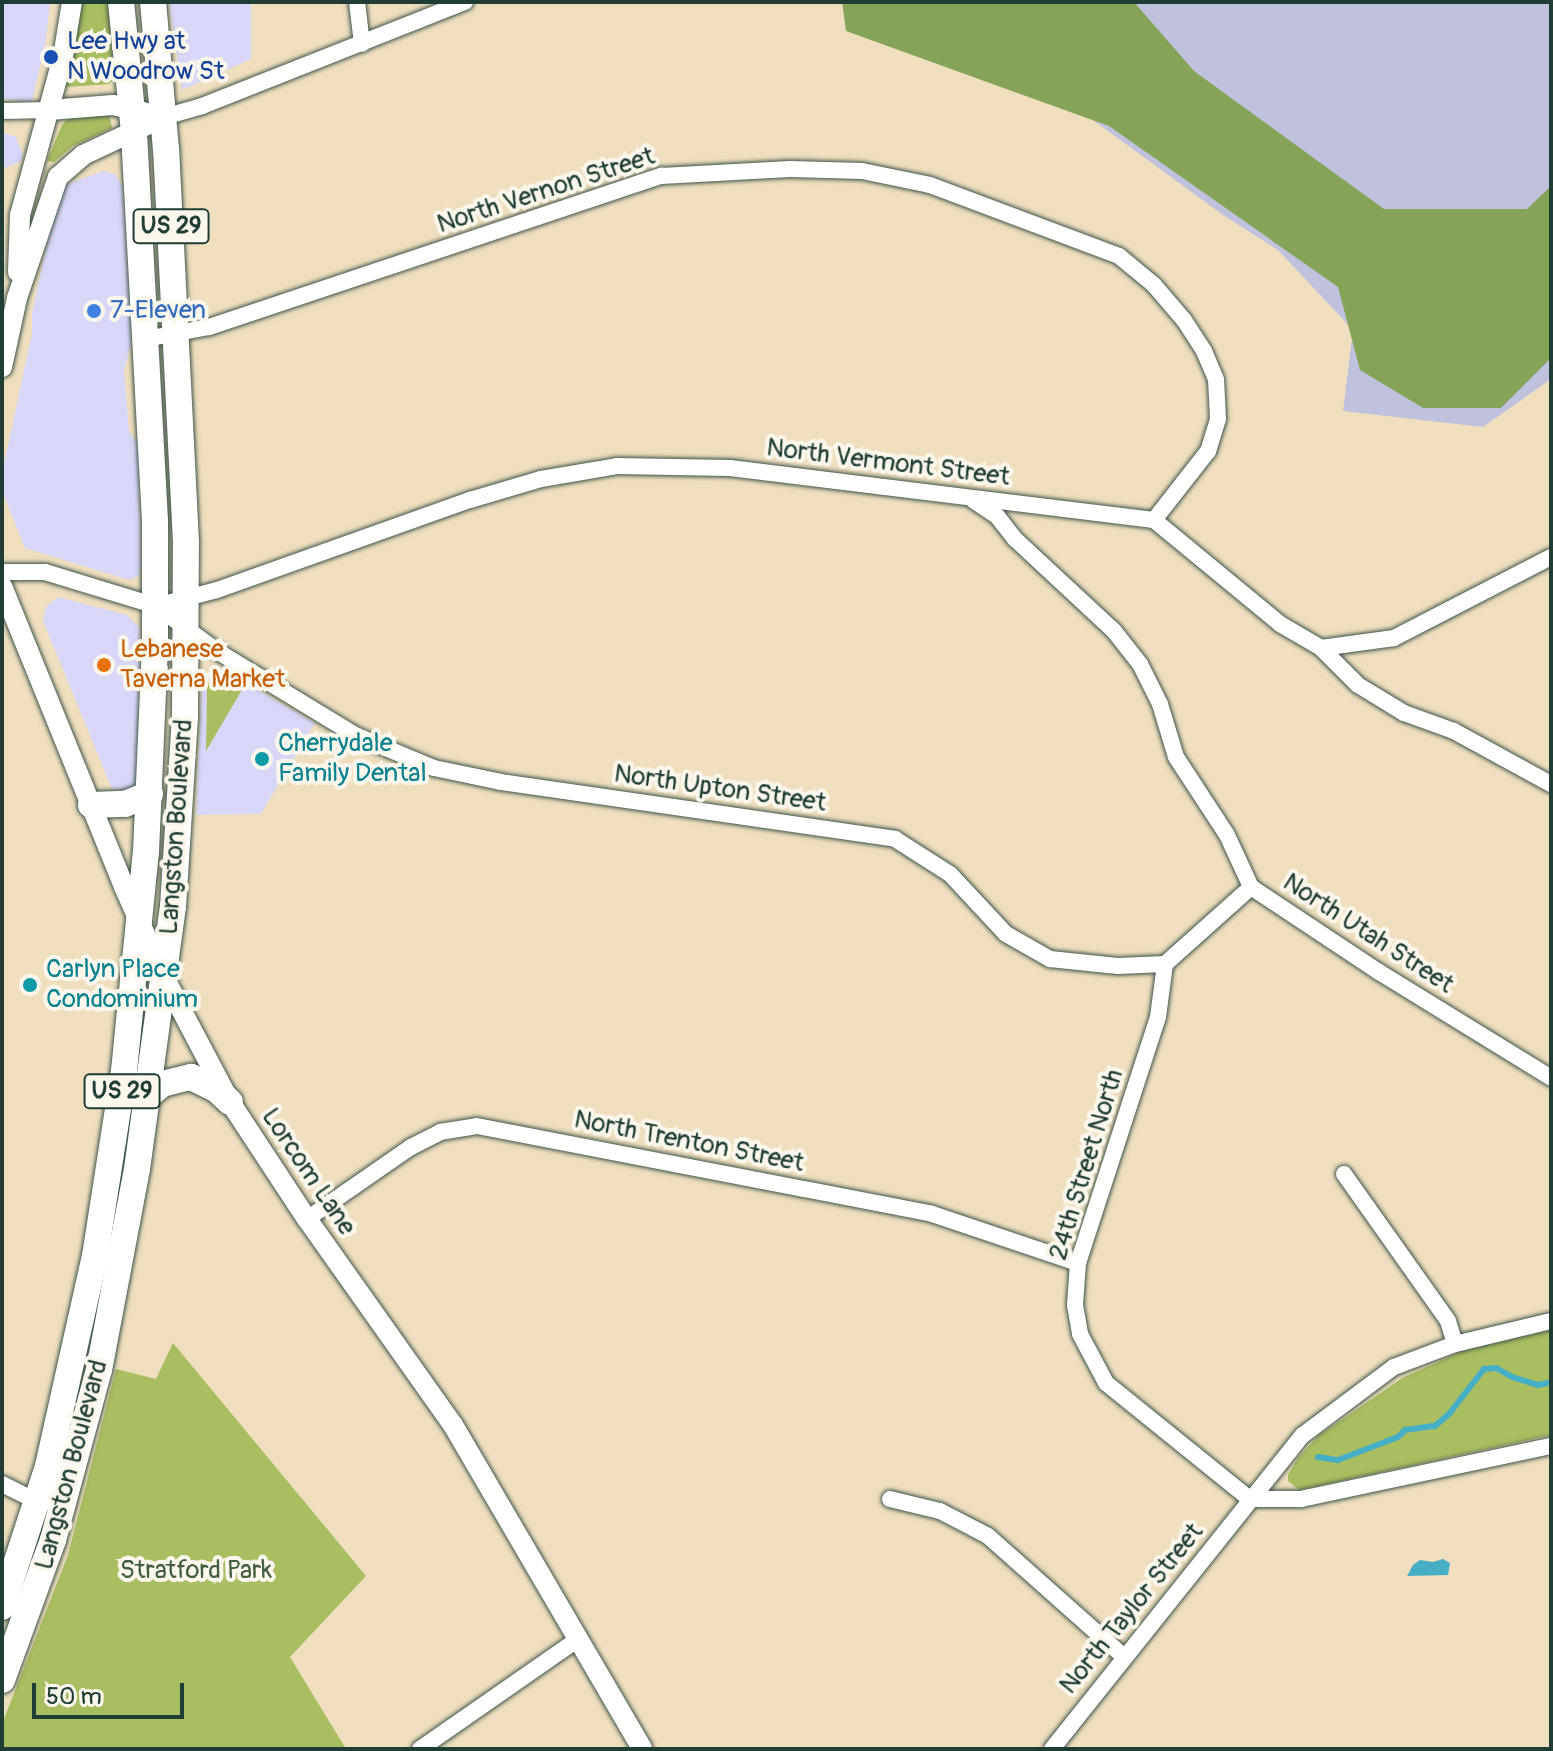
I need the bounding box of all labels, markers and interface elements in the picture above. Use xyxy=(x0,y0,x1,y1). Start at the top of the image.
place label: Lee Hwy at N Woodrow St xyxy=(67,26,224,88)
marker: Lee Hwy at N Woodrow St xyxy=(42,48,60,66)
street label: North Vernon Street xyxy=(433,141,659,241)
road number: US 29 xyxy=(131,206,211,246)
place label: 7-Eleven xyxy=(110,295,206,327)
marker: 7-Eleven xyxy=(85,302,103,320)
street label: North Vermont Street xyxy=(765,433,1011,493)
place label: Lebanese Taverna Market xyxy=(120,634,285,696)
marker: Lebanese Taverna Market xyxy=(95,656,113,674)
street label: Langston Boulevard xyxy=(154,718,200,936)
place label: Cherrydale Family Dental xyxy=(278,728,427,790)
marker: Cherrydale Family Dental xyxy=(253,750,271,768)
street label: North Upton Street xyxy=(612,759,828,819)
street label: North Utah Street xyxy=(1277,867,1459,1001)
place label: Carlyn Place Condominium xyxy=(46,954,198,1016)
marker: Carlyn Place Condominium xyxy=(21,976,39,994)
street label: 24th Street North xyxy=(1043,1066,1131,1264)
road number: US 29 xyxy=(82,1071,162,1111)
street label: Lorcom Lane xyxy=(254,1103,362,1241)
street label: North Trenton Street xyxy=(571,1104,807,1180)
street label: Langston Boulevard xyxy=(29,1357,115,1573)
street label: North Taylor Street xyxy=(1054,1517,1210,1701)
park label: Stratford Park xyxy=(120,1555,272,1587)
scale bar xyxy=(36,1667,188,1717)
text: 50 m xyxy=(46,1682,102,1711)

